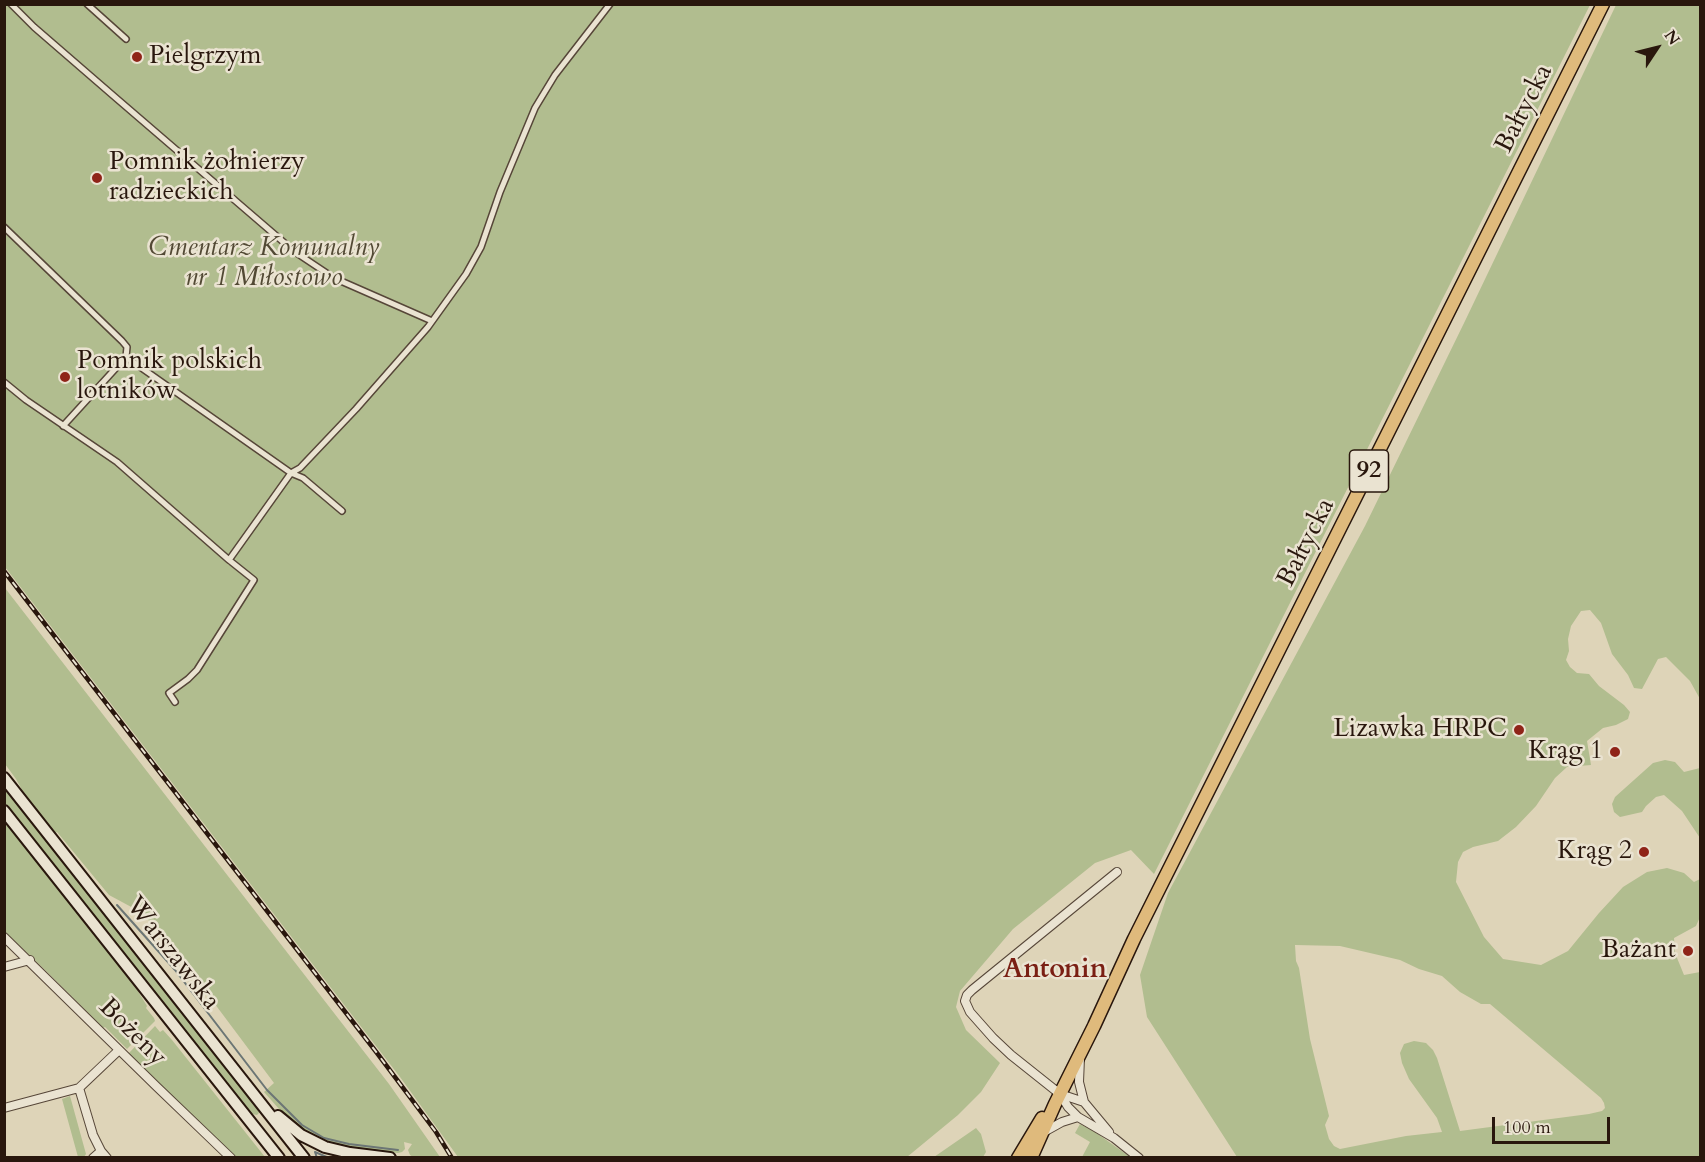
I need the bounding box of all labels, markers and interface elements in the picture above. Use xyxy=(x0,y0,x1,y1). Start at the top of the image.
north arrow xyxy=(1627,18,1687,78)
text: N xyxy=(1659,26,1685,50)
place label: Pielgrzym xyxy=(149,41,262,73)
marker: Pielgrzym xyxy=(130,50,144,64)
street label: Bałtycka xyxy=(1490,60,1560,158)
place label: Pomnik żołnierzy radzieckich xyxy=(109,147,305,208)
marker: Pomnik żołnierzy radzieckich xyxy=(90,171,104,185)
park label: Cmentarz Komunalny nr 1 Miłostowo xyxy=(148,233,380,294)
place label: Pomnik polskich lotników xyxy=(77,346,262,408)
marker: Pomnik polskich lotników xyxy=(58,370,72,384)
road number: 92 xyxy=(1350,450,1388,492)
street label: Bałtycka xyxy=(1272,494,1342,592)
place label: Lizawka HRPC xyxy=(1333,714,1507,746)
marker: Lizawka HRPC xyxy=(1512,723,1526,737)
place label: Krąg 1 xyxy=(1528,736,1603,768)
marker: Krąg 1 xyxy=(1608,745,1622,759)
place label: Krąg 2 xyxy=(1557,836,1632,868)
marker: Krąg 2 xyxy=(1637,845,1651,859)
street label: Warszawska xyxy=(118,891,226,1017)
place label: Bażant xyxy=(1601,935,1676,967)
marker: Bażant xyxy=(1681,944,1695,958)
district label: Antonin xyxy=(1003,955,1107,987)
street label: Bożeny xyxy=(91,992,173,1074)
scale bar xyxy=(1495,1105,1614,1143)
text: 100 m xyxy=(1503,1115,1551,1140)

